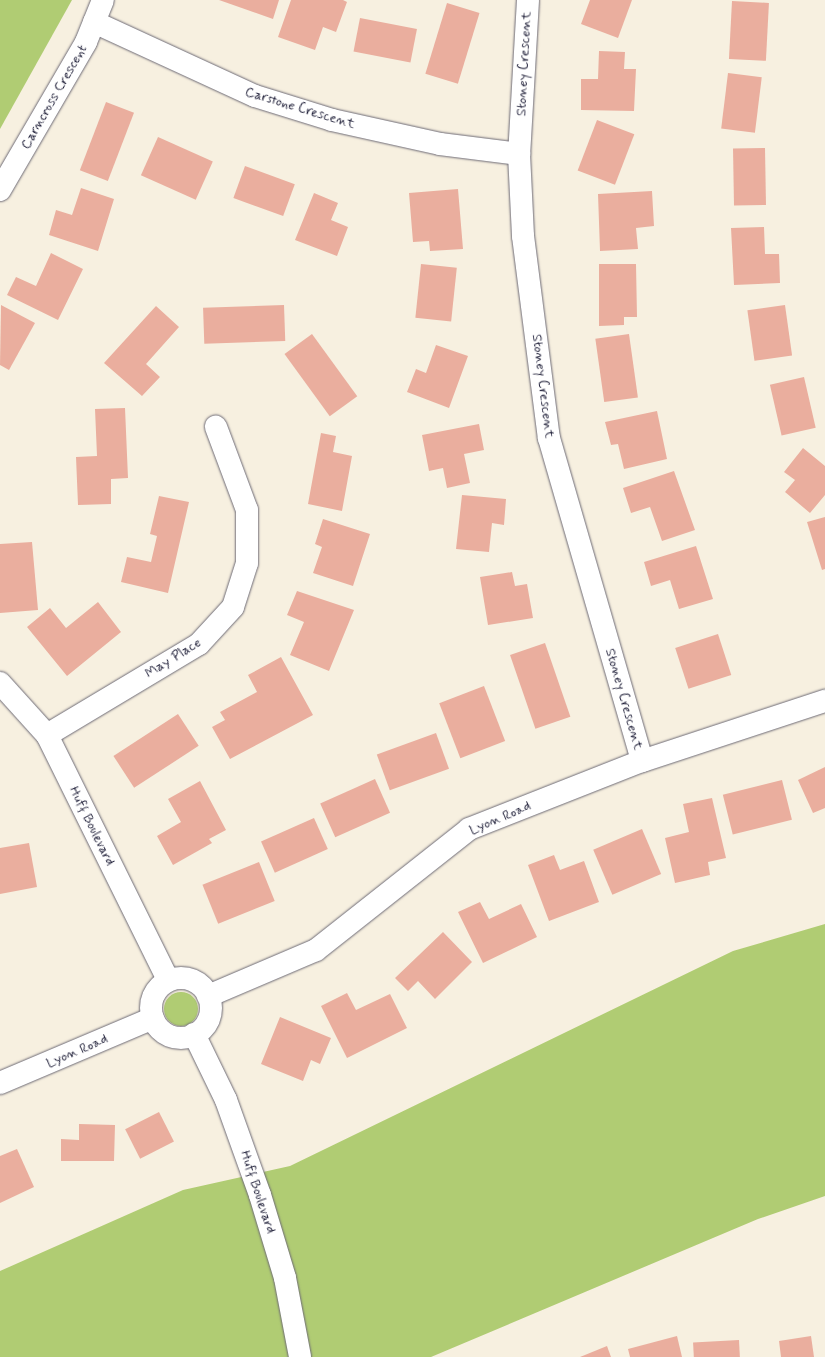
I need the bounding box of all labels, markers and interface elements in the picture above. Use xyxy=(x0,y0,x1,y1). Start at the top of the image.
street label: Stoney Crescent xyxy=(513,14,535,114)
street label: Carncross Crescent xyxy=(17,41,91,153)
street label: Carstone Crescent xyxy=(245,84,355,132)
street label: Stoney Crescent xyxy=(529,335,557,437)
street label: May Place xyxy=(143,635,203,681)
street label: Stoney Crescent xyxy=(602,649,646,749)
street label: Huff Boulevard xyxy=(66,783,118,869)
street label: Lyon Road xyxy=(467,798,533,838)
street label: Lyon Road xyxy=(44,1031,110,1071)
street label: Huff Boulevard xyxy=(237,1148,279,1236)

